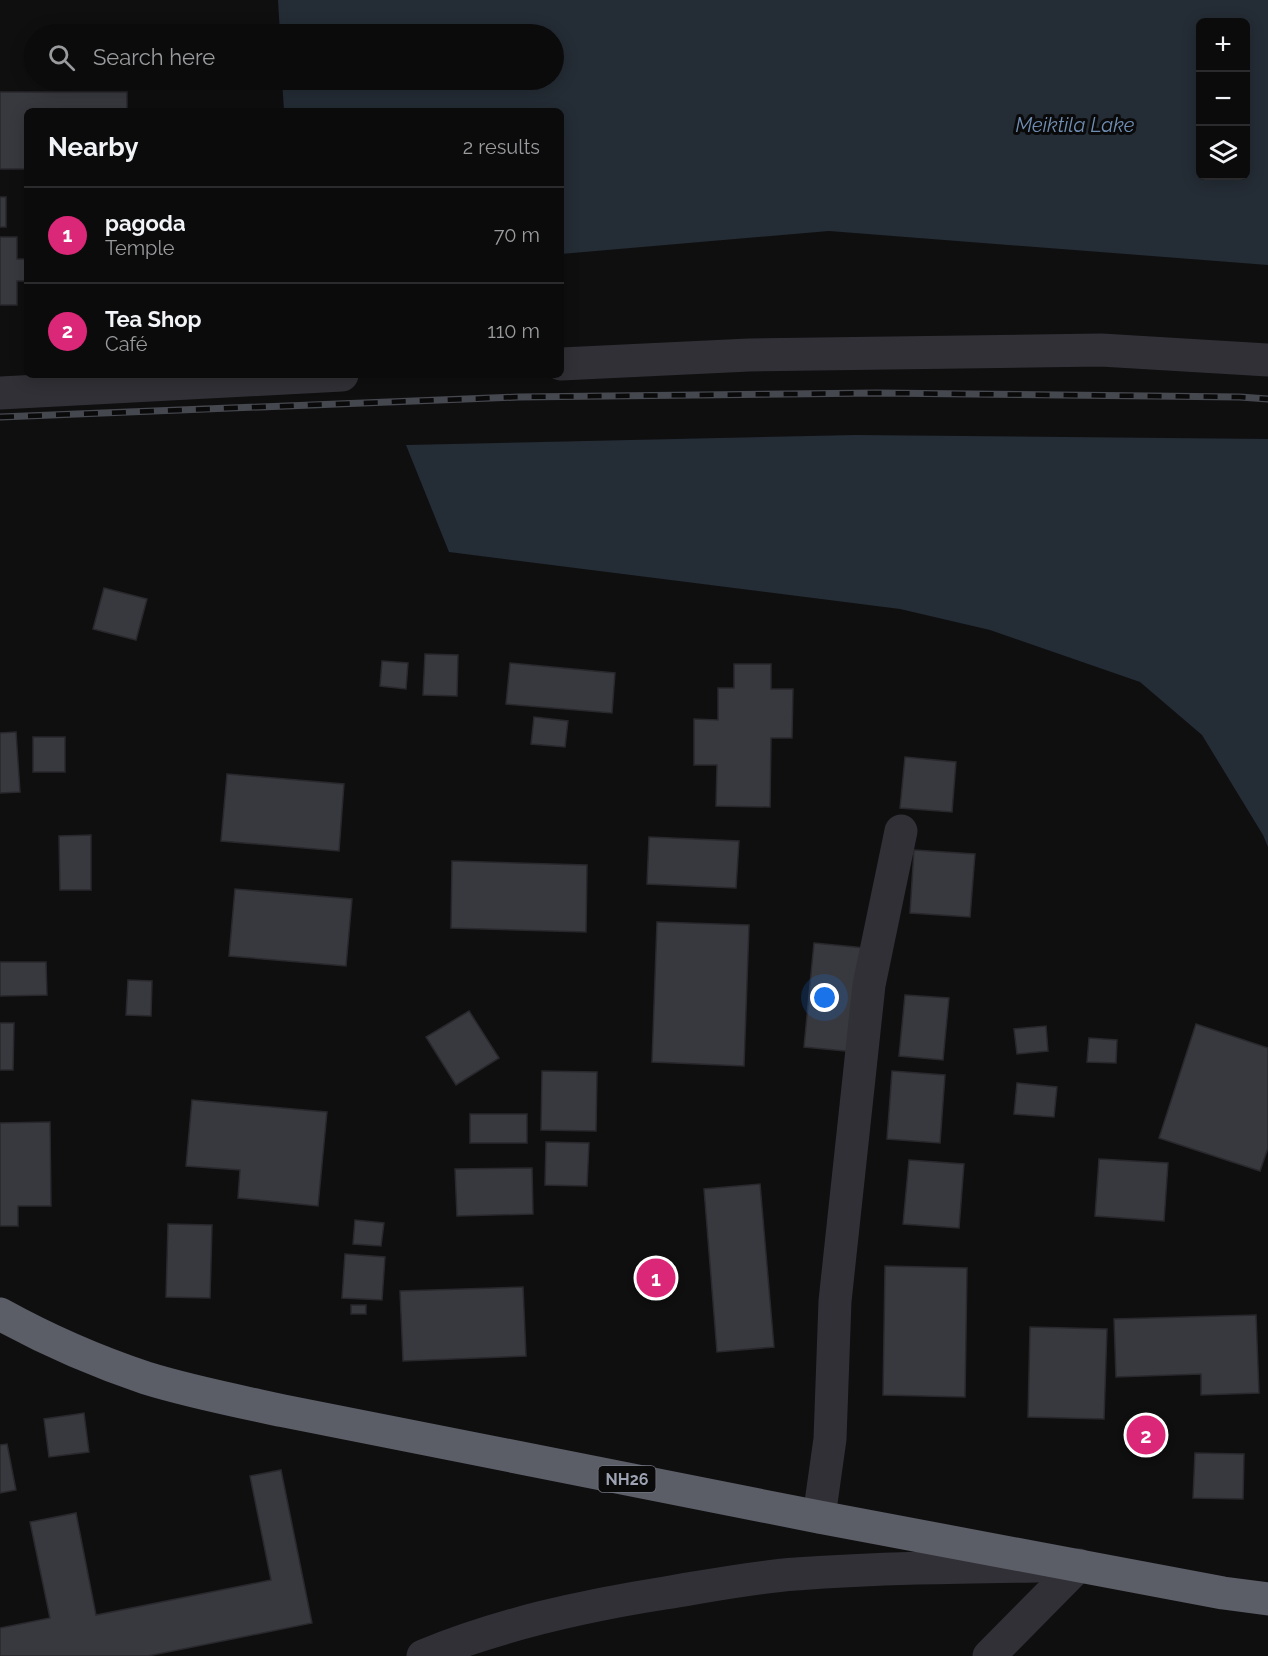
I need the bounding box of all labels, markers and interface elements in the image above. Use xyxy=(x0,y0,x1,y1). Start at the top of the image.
map controls xyxy=(1196,18,1250,180)
button: + xyxy=(1196,18,1250,72)
search box xyxy=(24,24,564,90)
icon: search xyxy=(45,41,78,74)
text: Search here xyxy=(93,44,215,70)
button: − xyxy=(1196,72,1250,126)
water label: Meiktila Lake xyxy=(1015,113,1135,137)
button: layers xyxy=(1196,126,1250,180)
text: Nearby xyxy=(48,132,138,162)
text: 2 results xyxy=(463,135,540,159)
text: pagoda xyxy=(105,210,186,236)
text: 1 xyxy=(63,223,72,247)
text: 70 m xyxy=(494,223,540,247)
text: Temple xyxy=(105,236,175,260)
text: Tea Shop xyxy=(105,306,202,332)
text: 2 xyxy=(62,319,73,343)
text: 110 m xyxy=(487,319,540,343)
text: Café xyxy=(105,332,148,356)
your location xyxy=(810,983,839,1012)
pin: 1 xyxy=(636,1256,676,1300)
pin: 2 xyxy=(1126,1412,1166,1458)
road number: NH26 xyxy=(598,1466,656,1492)

